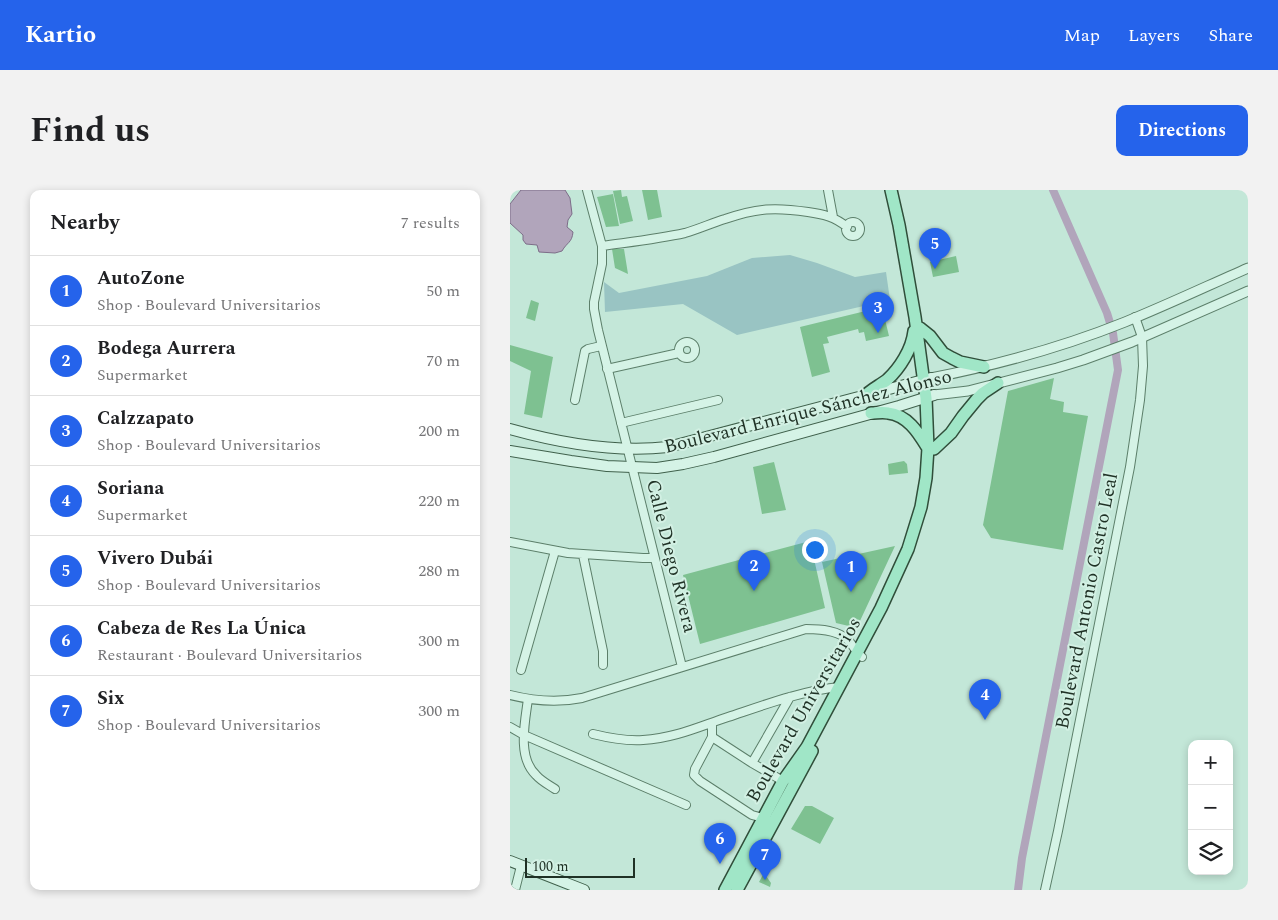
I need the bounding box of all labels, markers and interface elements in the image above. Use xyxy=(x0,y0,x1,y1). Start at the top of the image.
text: Kartio xyxy=(25,17,96,53)
text: Map xyxy=(1064,22,1100,49)
text: Layers xyxy=(1128,22,1180,49)
text: Share xyxy=(1208,22,1253,49)
text: Find us xyxy=(30,104,150,157)
button: Directions xyxy=(1116,105,1248,156)
text: Nearby xyxy=(50,207,120,239)
text: 7 results xyxy=(401,211,460,235)
pin: 5 xyxy=(919,228,951,269)
text: AutoZone xyxy=(97,264,185,293)
text: 1 xyxy=(62,279,70,303)
text: 50 m xyxy=(426,279,460,303)
pin: 3 xyxy=(862,292,894,333)
text: Shop · Boulevard Universitarios xyxy=(97,293,321,317)
text: Bodega Aurrera xyxy=(97,334,236,363)
text: 2 xyxy=(62,349,70,373)
text: 70 m xyxy=(426,349,460,373)
street label: Boulevard Enrique Sánchez Alonso xyxy=(661,362,955,462)
text: Supermarket xyxy=(97,363,188,387)
text: Calzzapato xyxy=(97,404,194,433)
text: 3 xyxy=(62,419,70,443)
text: 200 m xyxy=(418,419,460,443)
text: Shop · Boulevard Universitarios xyxy=(97,433,321,457)
street label: Boulevard Antonio Castro Leal xyxy=(1048,470,1126,732)
text: Soriana xyxy=(97,474,164,503)
street label: Calle Diego Rivera xyxy=(638,476,704,636)
text: 4 xyxy=(62,489,70,513)
text: 220 m xyxy=(418,489,460,513)
text: Supermarket xyxy=(97,503,188,527)
your location xyxy=(802,537,828,563)
text: Vivero Dubái xyxy=(97,544,213,573)
pin: 2 xyxy=(738,550,770,591)
pin: 1 xyxy=(835,551,867,592)
text: 5 xyxy=(62,559,70,583)
text: 280 m xyxy=(418,559,460,583)
text: Shop · Boulevard Universitarios xyxy=(97,573,321,597)
street label: Boulevard Universitarios xyxy=(739,612,869,808)
text: Cabeza de Res La Única xyxy=(97,614,306,643)
text: 6 xyxy=(62,629,70,653)
text: 300 m xyxy=(418,629,460,653)
text: Restaurant · Boulevard Universitarios xyxy=(97,643,362,667)
pin: 4 xyxy=(969,679,1001,720)
text: Six xyxy=(97,684,125,713)
text: 7 xyxy=(62,699,70,723)
text: 300 m xyxy=(418,699,460,723)
text: Shop · Boulevard Universitarios xyxy=(97,713,321,737)
map controls xyxy=(1188,740,1233,875)
button: + xyxy=(1188,740,1233,785)
button: − xyxy=(1188,785,1233,830)
pin: 6 xyxy=(704,823,736,864)
button: layers xyxy=(1188,830,1233,875)
pin: 7 xyxy=(749,839,781,880)
scale bar xyxy=(525,855,635,878)
text: 100 m xyxy=(532,856,569,877)

